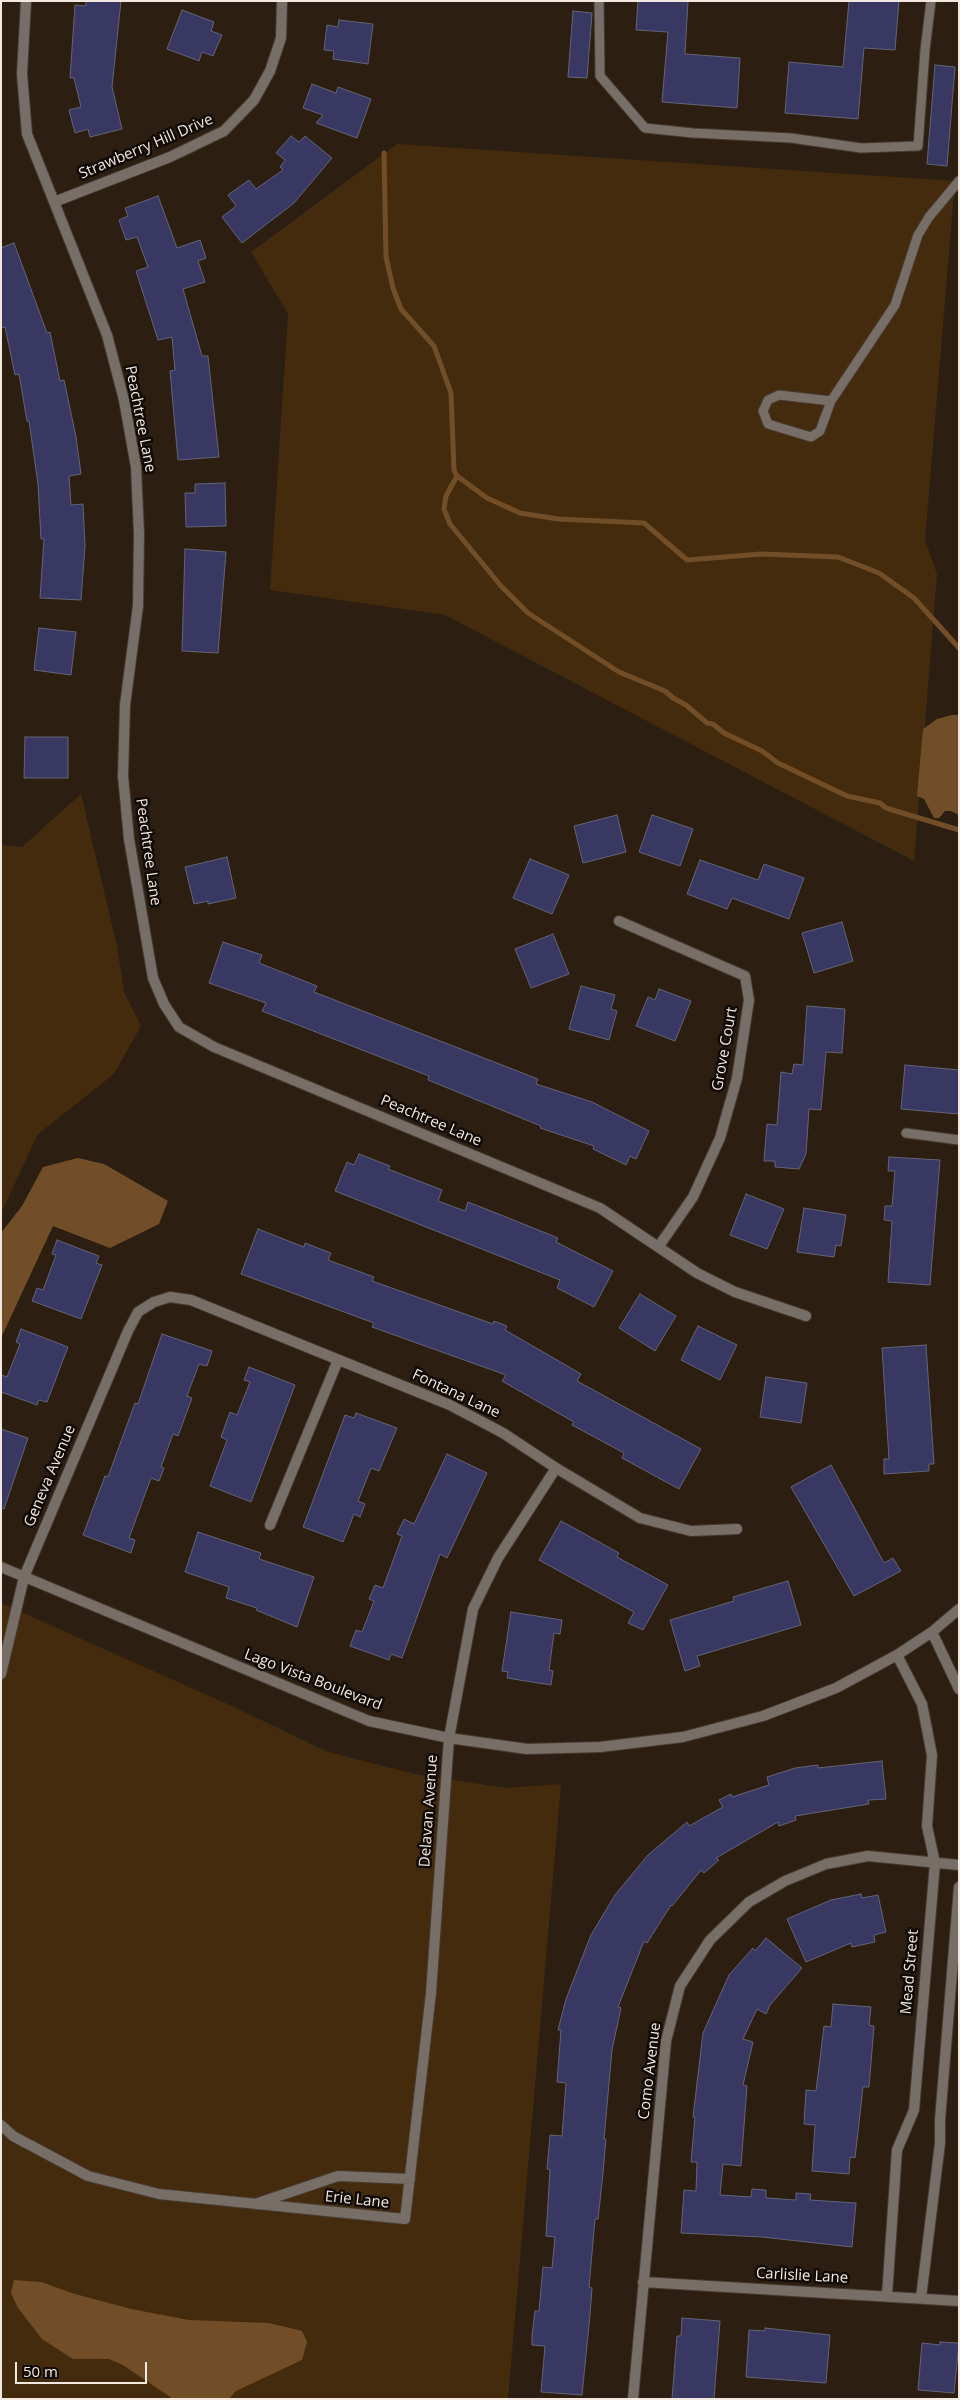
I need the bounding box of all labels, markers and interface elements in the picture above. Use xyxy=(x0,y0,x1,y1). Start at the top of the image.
street label: Strawberry Hill Drive xyxy=(76,111,216,183)
street label: Peachtree Lane xyxy=(121,364,159,474)
street label: Peachtree Lane xyxy=(132,797,164,907)
street label: Grove Court xyxy=(709,1006,741,1092)
street label: Peachtree Lane xyxy=(378,1092,484,1150)
street label: Fontana Lane xyxy=(409,1366,503,1422)
street label: Geneva Avenue xyxy=(20,1422,80,1530)
street label: Lago Vista Boulevard xyxy=(242,1645,384,1715)
street label: Delavan Avenue xyxy=(416,1754,442,1868)
street label: Mead Street xyxy=(897,1929,923,2015)
street label: Como Avenue xyxy=(635,2022,665,2120)
street label: Erie Lane xyxy=(324,2188,390,2212)
street label: Carlislie Lane xyxy=(755,2265,849,2287)
scale bar xyxy=(18,2352,150,2384)
text: 50 m xyxy=(23,2361,58,2381)

